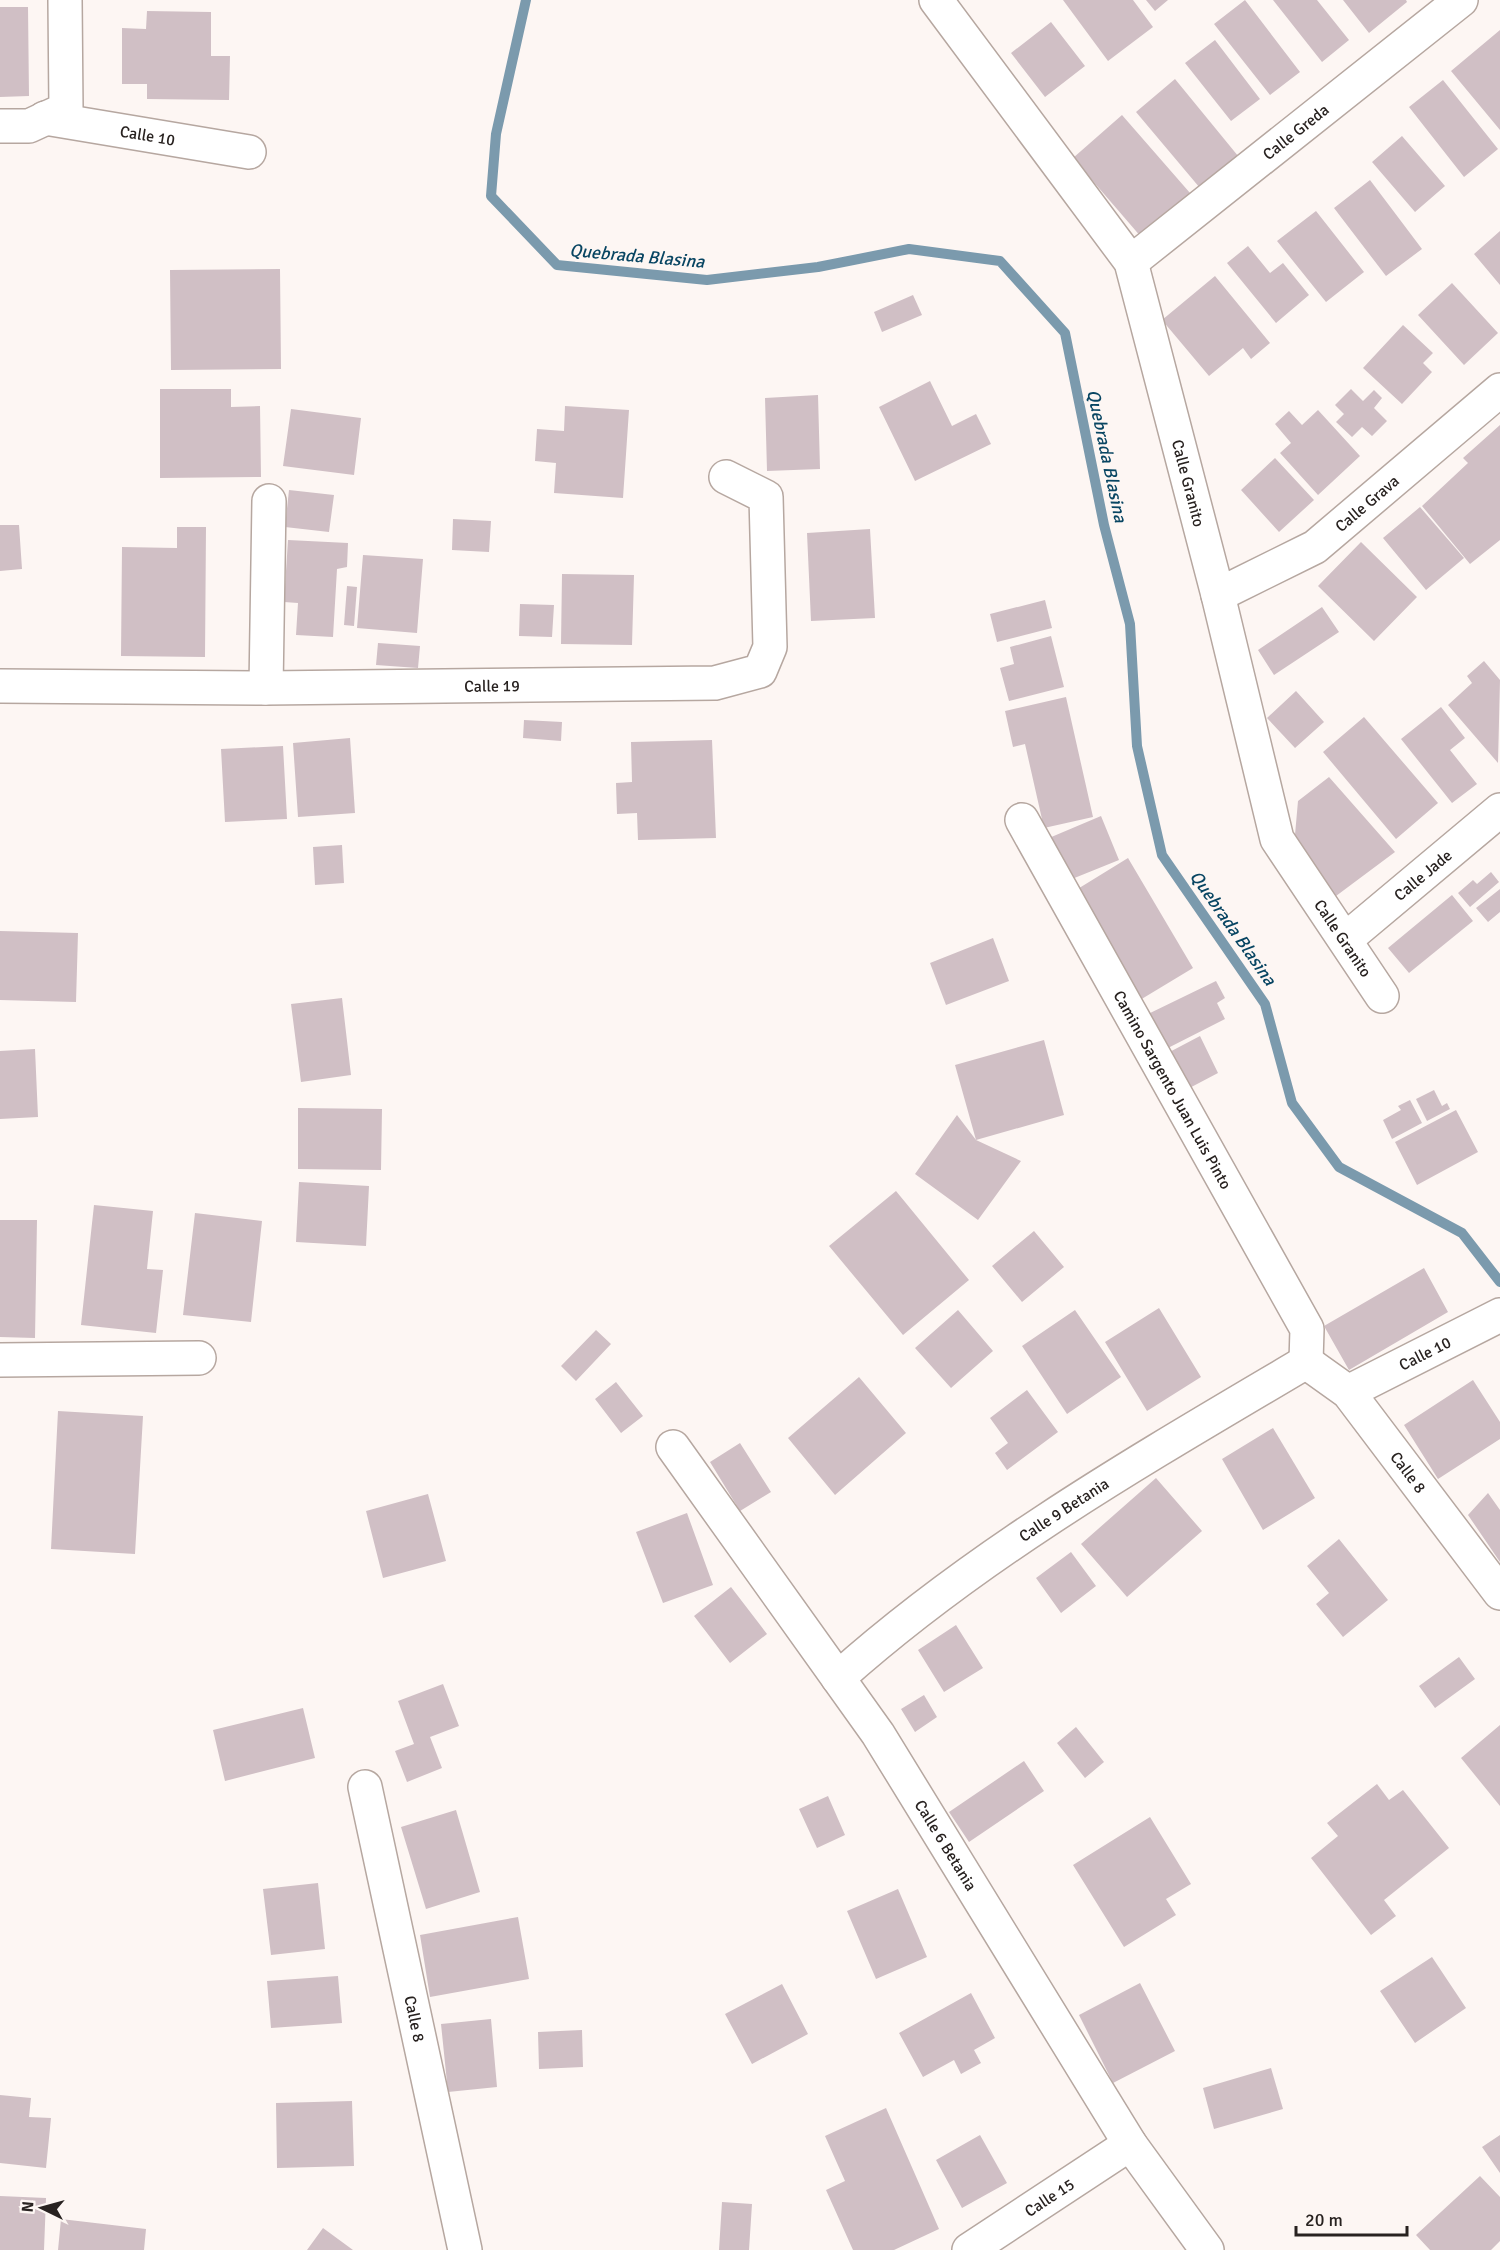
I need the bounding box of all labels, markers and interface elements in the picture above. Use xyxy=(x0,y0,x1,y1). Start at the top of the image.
street label: Calle Greda xyxy=(1259,100,1333,165)
street label: Calle 10 xyxy=(118,122,176,151)
water label: Quebrada Blasina xyxy=(569,239,706,273)
water label: Quebrada Blasina xyxy=(1082,388,1132,525)
street label: Calle Granito xyxy=(1167,437,1209,529)
street label: Calle Grava xyxy=(1331,471,1403,537)
street label: Calle 19 xyxy=(464,676,520,697)
street label: Calle Jade xyxy=(1390,846,1456,906)
water label: Quebrada Blasina xyxy=(1185,866,1281,990)
street label: Calle Granito xyxy=(1309,896,1376,981)
street label: Camino Sargento Juan Luis Pinto xyxy=(1109,987,1236,1193)
street label: Calle 10 xyxy=(1396,1333,1454,1376)
street label: Calle 8 xyxy=(1386,1448,1430,1497)
street label: Calle 9 Betania xyxy=(1015,1474,1113,1547)
street label: Calle 6 Betania xyxy=(910,1796,981,1895)
street label: Calle 8 xyxy=(399,1994,429,2044)
street label: Calle 15 xyxy=(1021,2174,1078,2222)
north arrow xyxy=(12,2178,72,2238)
scale bar xyxy=(1296,2199,1407,2237)
text: N xyxy=(18,2200,39,2213)
text: 20 m xyxy=(1305,2209,1343,2231)

